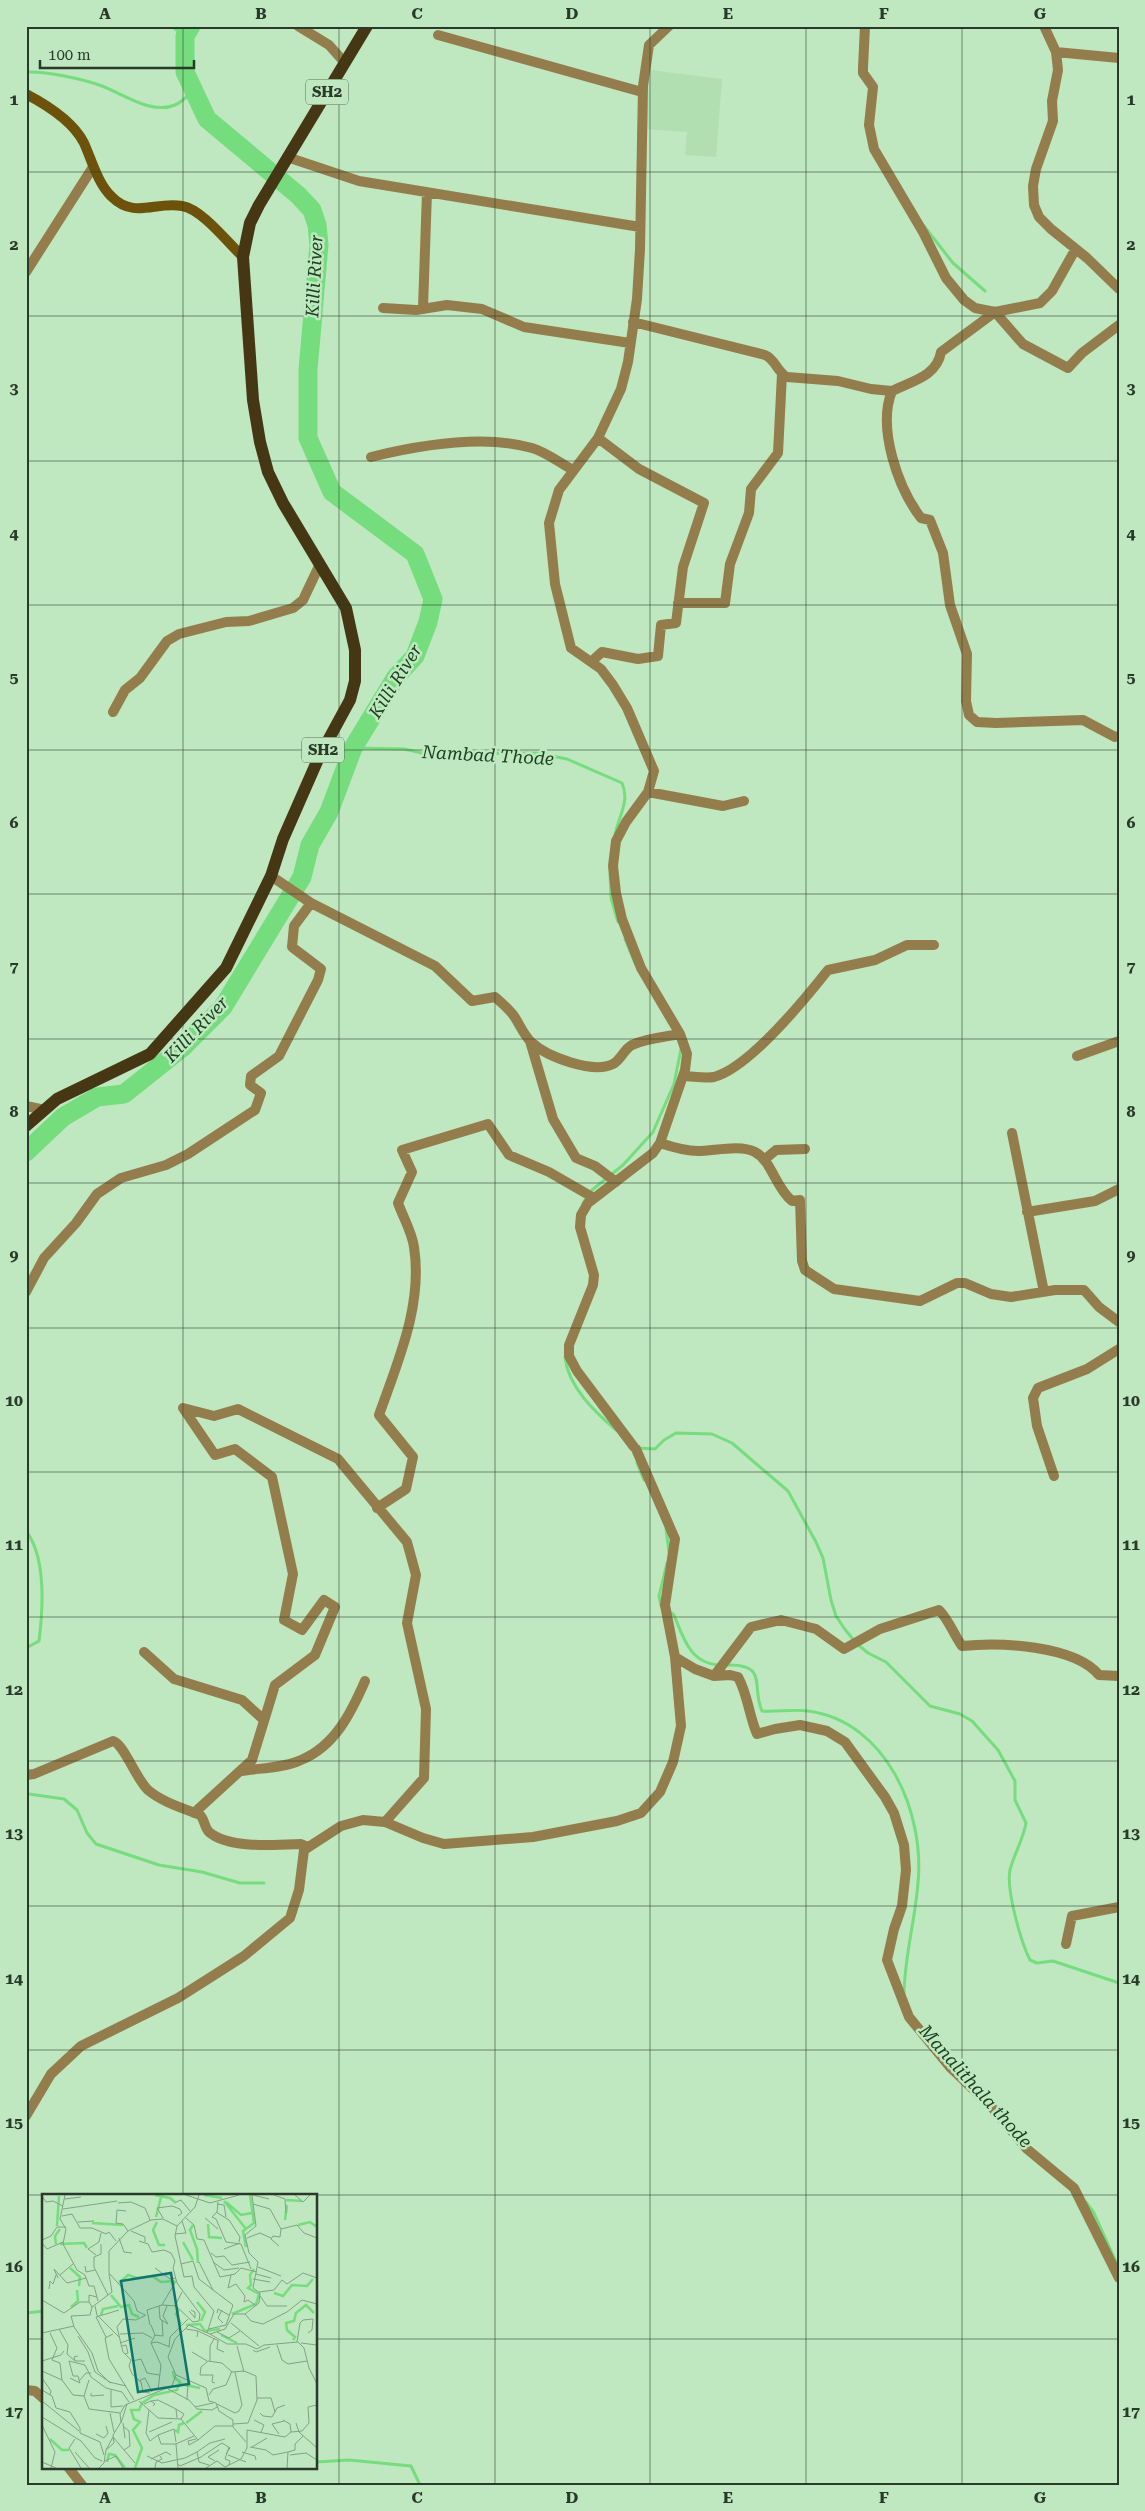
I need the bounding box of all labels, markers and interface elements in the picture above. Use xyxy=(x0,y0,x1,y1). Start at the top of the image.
text: A xyxy=(99,4,111,23)
text: B xyxy=(255,4,267,23)
text: C xyxy=(411,4,423,23)
text: D xyxy=(566,4,579,23)
text: E xyxy=(723,4,733,23)
text: F xyxy=(879,4,889,23)
text: G xyxy=(1034,4,1047,23)
scale bar xyxy=(40,38,194,70)
text: 100 m xyxy=(48,46,91,64)
road number: SH2 xyxy=(306,80,348,104)
text: 1 xyxy=(10,90,19,109)
text: 1 xyxy=(1127,90,1136,109)
water label: Killi River xyxy=(301,234,327,319)
text: 2 xyxy=(10,235,19,254)
text: 2 xyxy=(1127,235,1136,254)
text: 3 xyxy=(10,379,19,398)
text: 3 xyxy=(1127,379,1136,398)
text: 4 xyxy=(10,524,19,543)
text: 4 xyxy=(1127,524,1136,543)
water label: Killi River xyxy=(364,640,426,723)
text: 5 xyxy=(10,668,19,687)
text: 5 xyxy=(1127,668,1136,687)
road number: SH2 xyxy=(302,738,344,762)
water label: Nambad Thode xyxy=(420,741,555,769)
text: 6 xyxy=(10,813,19,832)
text: 6 xyxy=(1127,813,1136,832)
text: 7 xyxy=(10,957,19,976)
text: 7 xyxy=(1127,957,1136,976)
water label: Killi River xyxy=(159,992,233,1067)
text: 8 xyxy=(10,1102,19,1121)
text: 8 xyxy=(1127,1102,1136,1121)
text: 9 xyxy=(10,1246,19,1265)
text: 9 xyxy=(1127,1246,1136,1265)
text: 10 xyxy=(5,1391,23,1410)
text: 10 xyxy=(1122,1391,1140,1410)
text: 11 xyxy=(5,1535,23,1554)
text: 11 xyxy=(1122,1535,1140,1554)
text: 12 xyxy=(5,1680,23,1699)
text: 12 xyxy=(1122,1680,1140,1699)
text: 13 xyxy=(5,1824,23,1843)
text: 13 xyxy=(1122,1824,1140,1843)
text: 14 xyxy=(5,1969,23,1988)
text: 14 xyxy=(1122,1969,1140,1988)
water label: Manalithala thode xyxy=(915,2019,1037,2152)
text: 15 xyxy=(5,2113,23,2132)
text: 15 xyxy=(1122,2113,1140,2132)
inset map xyxy=(42,2194,318,2468)
text: 16 xyxy=(5,2257,23,2276)
text: 16 xyxy=(1122,2257,1140,2276)
text: 17 xyxy=(5,2402,23,2421)
text: 17 xyxy=(1122,2402,1140,2421)
text: A xyxy=(99,2488,111,2507)
text: B xyxy=(255,2488,267,2507)
text: C xyxy=(411,2488,423,2507)
text: D xyxy=(566,2488,579,2507)
text: E xyxy=(723,2488,733,2507)
text: F xyxy=(879,2488,889,2507)
text: G xyxy=(1034,2488,1047,2507)

